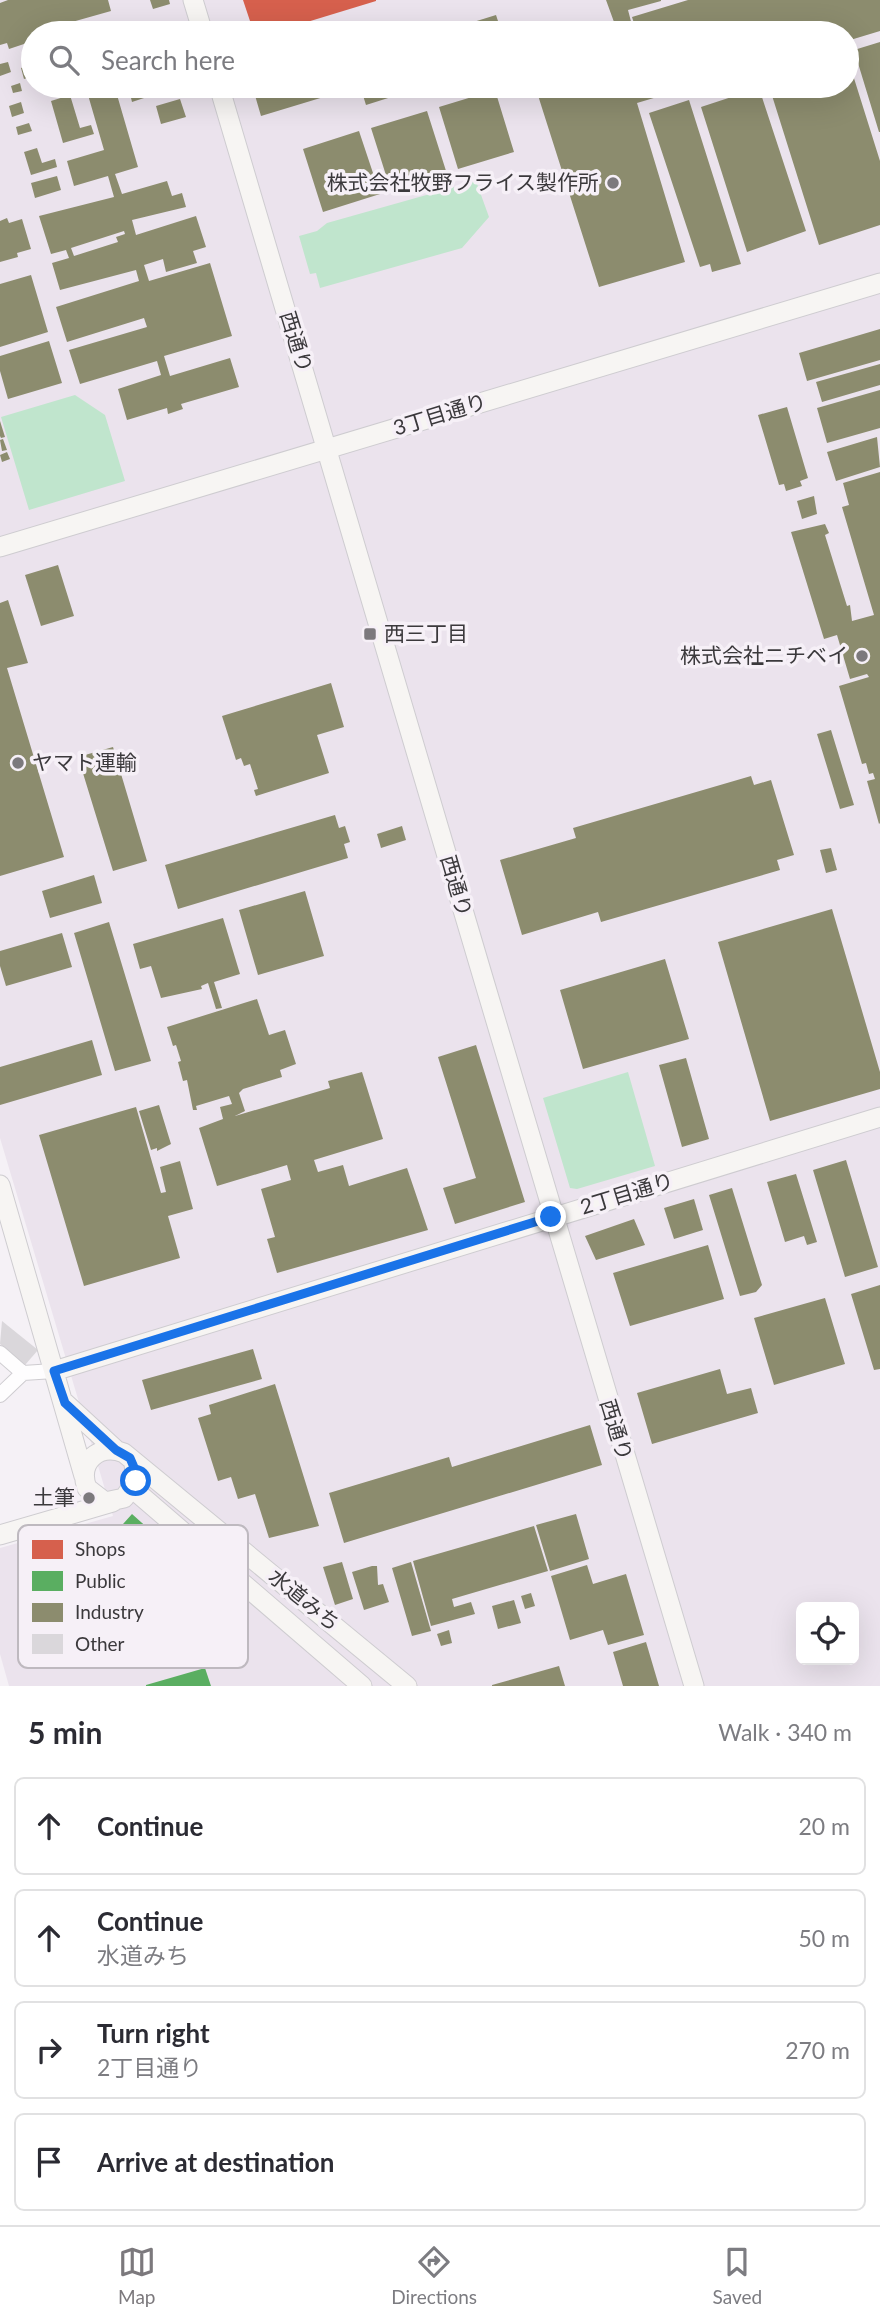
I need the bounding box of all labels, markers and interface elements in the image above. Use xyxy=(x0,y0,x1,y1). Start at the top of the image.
search box xyxy=(21,21,859,98)
icon: search xyxy=(45,41,83,79)
text: Search here xyxy=(101,44,235,76)
place label: 株式会社牧野フライス製作所 xyxy=(327,169,599,194)
marker: 株式会社牧野フライス製作所 xyxy=(605,175,621,191)
street label: 西通り xyxy=(276,308,319,375)
street label: 3丁目通り xyxy=(390,388,489,440)
place label: 西三丁目 xyxy=(384,620,468,645)
marker: 西三丁目 xyxy=(362,626,378,642)
place label: 株式会社ニチベイ xyxy=(680,642,848,667)
marker: 株式会社ニチベイ xyxy=(854,648,870,664)
place label: ヤマト運輸 xyxy=(32,749,137,774)
marker: ヤマト運輸 xyxy=(10,755,26,771)
street label: 西通り xyxy=(437,852,478,919)
street label: 2丁目通り xyxy=(577,1167,676,1219)
route end xyxy=(535,1201,566,1232)
street label: 西通り xyxy=(596,1396,639,1463)
route start xyxy=(120,1465,151,1496)
place label: 土筆 xyxy=(33,1484,75,1509)
marker: 土筆 xyxy=(81,1490,97,1506)
legend xyxy=(18,1525,248,1668)
text: Shops xyxy=(75,1537,125,1560)
street label: 水道みち xyxy=(264,1563,345,1635)
text: Public xyxy=(75,1569,126,1592)
text: Industry xyxy=(75,1600,144,1623)
map controls xyxy=(796,1602,859,1665)
button: locate xyxy=(796,1602,859,1665)
text: Other xyxy=(75,1632,125,1655)
text: 5 min xyxy=(28,1714,102,1750)
text: Walk · 340 m xyxy=(718,1718,852,1746)
icon: ahead xyxy=(30,1807,68,1845)
text: Continue xyxy=(97,1810,203,1842)
text: 20 m xyxy=(799,1812,850,1840)
text: Continue xyxy=(97,1905,203,1937)
icon: ahead xyxy=(30,1919,68,1957)
text: 50 m xyxy=(799,1924,850,1952)
text: 水道みち xyxy=(97,1941,189,1969)
text: Turn right xyxy=(97,2017,210,2049)
icon: right xyxy=(30,2031,68,2069)
text: 270 m xyxy=(785,2036,850,2064)
text: 2丁目通り xyxy=(97,2053,202,2081)
icon: arrive xyxy=(30,2143,68,2181)
text: Arrive at destination xyxy=(97,2146,334,2178)
tab: Map xyxy=(118,2243,156,2308)
tab: Directions xyxy=(391,2243,477,2308)
tab: Saved xyxy=(713,2243,762,2308)

